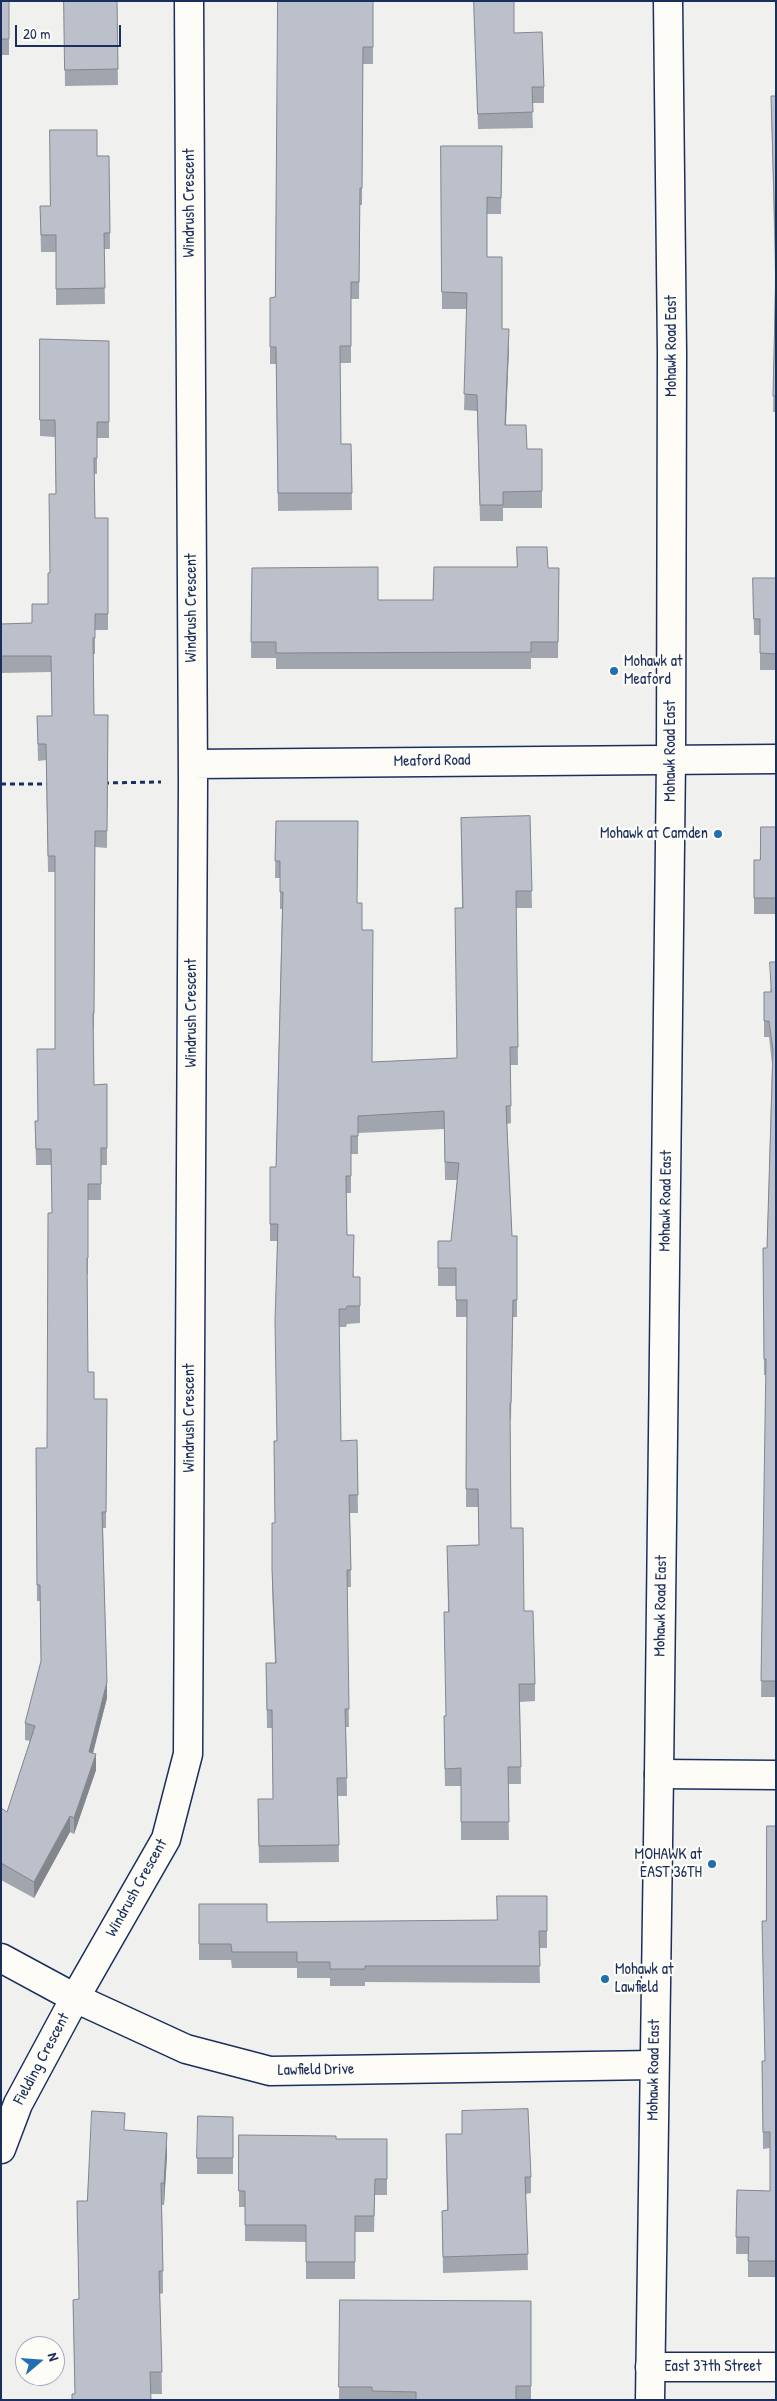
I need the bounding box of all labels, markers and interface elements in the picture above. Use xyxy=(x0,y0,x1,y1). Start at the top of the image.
scale bar xyxy=(18,15,124,47)
text: 20 m xyxy=(23,23,50,44)
street label: Windrush Crescent xyxy=(180,149,200,257)
street label: Mohawk Road East xyxy=(662,295,682,397)
street label: Windrush Crescent xyxy=(182,554,202,662)
place label: Mohawk at Meaford xyxy=(624,652,682,690)
marker: Mohawk at Meaford xyxy=(608,665,620,677)
street label: Mohawk Road East xyxy=(661,700,681,802)
street label: Meaford Road xyxy=(394,751,470,771)
place label: Mohawk at Camden xyxy=(600,824,708,844)
marker: Mohawk at Camden xyxy=(712,828,724,840)
street label: Windrush Crescent xyxy=(182,959,202,1067)
street label: Mohawk Road East xyxy=(656,1150,676,1252)
street label: Windrush Crescent xyxy=(180,1364,200,1472)
street label: Mohawk Road East xyxy=(651,1555,671,1657)
street label: Windrush Crescent xyxy=(102,1836,172,1940)
place label: MOHAWK at EAST 36TH xyxy=(635,1845,702,1883)
marker: MOHAWK at EAST 36TH xyxy=(706,1858,718,1870)
place label: Mohawk at Lawfield xyxy=(615,1960,673,1998)
marker: Mohawk at Lawfield xyxy=(599,1973,611,1985)
street label: Fielding Crescent xyxy=(10,2010,74,2108)
street label: Mohawk Road East xyxy=(644,2019,664,2121)
street label: Lawfield Drive xyxy=(277,2060,355,2080)
north arrow xyxy=(15,2336,65,2386)
text: N xyxy=(44,2350,64,2363)
street label: East 37th Street xyxy=(665,2357,761,2377)

